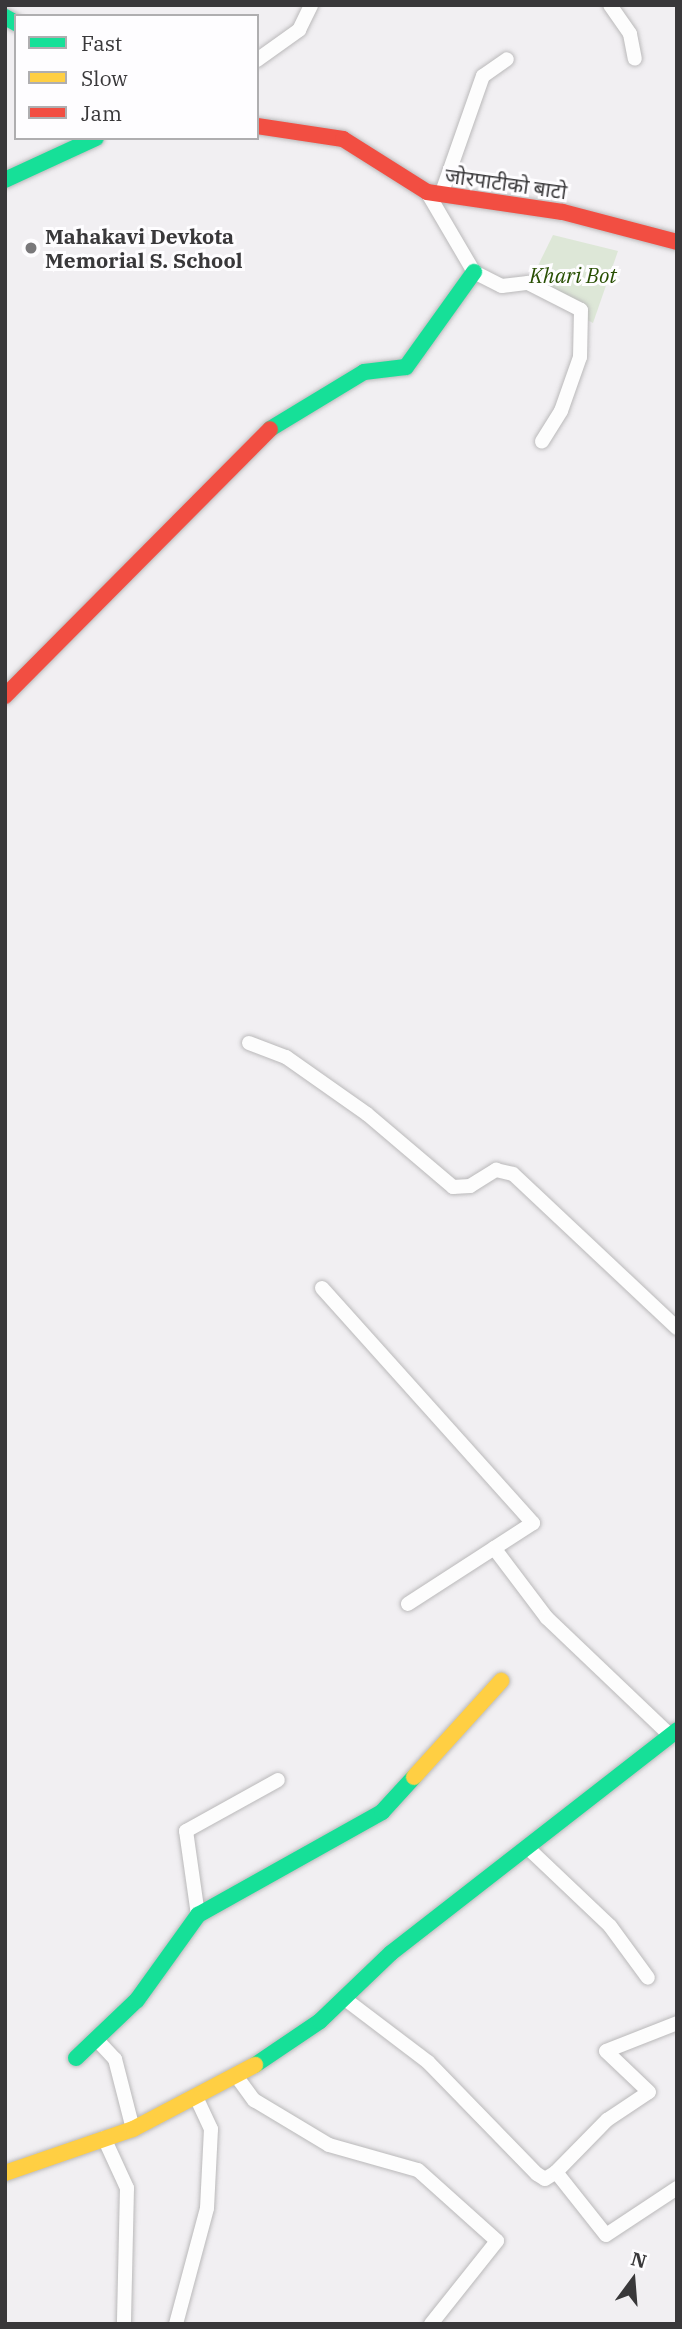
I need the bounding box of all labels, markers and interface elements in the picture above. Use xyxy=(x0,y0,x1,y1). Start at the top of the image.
legend xyxy=(14,14,259,140)
text: Fast xyxy=(81,29,122,57)
text: Slow xyxy=(81,64,128,92)
text: Jam xyxy=(81,99,122,127)
street label: जोरपाटीको बाटो xyxy=(443,162,569,204)
place label: Mahakavi Devkota Memorial S. School xyxy=(45,223,243,273)
marker: Mahakavi Devkota Memorial S. School xyxy=(23,240,39,256)
park label: Khari Bot xyxy=(529,262,617,288)
north arrow xyxy=(598,2245,668,2315)
text: N xyxy=(628,2246,649,2273)

